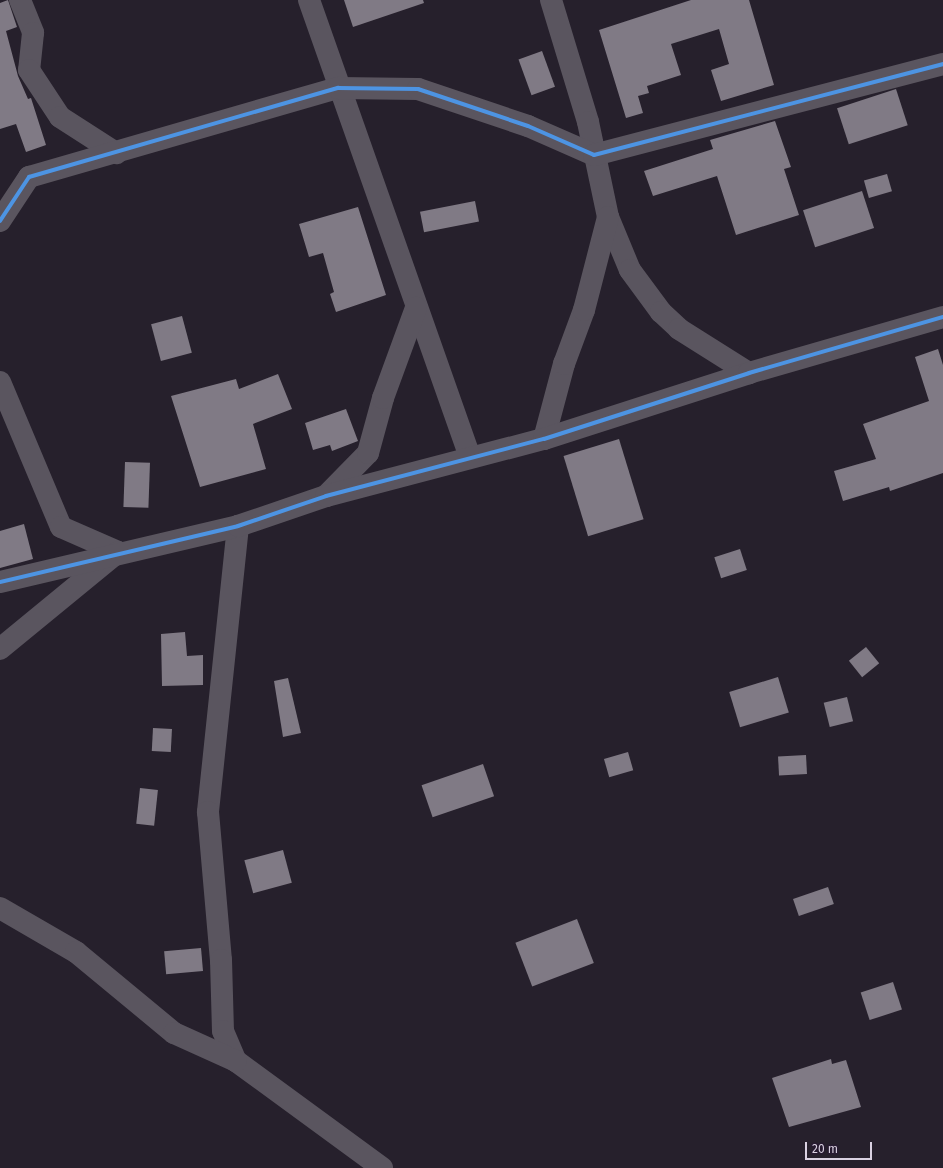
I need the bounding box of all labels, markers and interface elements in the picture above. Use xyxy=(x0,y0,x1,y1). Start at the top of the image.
scale bar xyxy=(807,1134,874,1160)
text: 20 m xyxy=(812,1142,838,1156)

